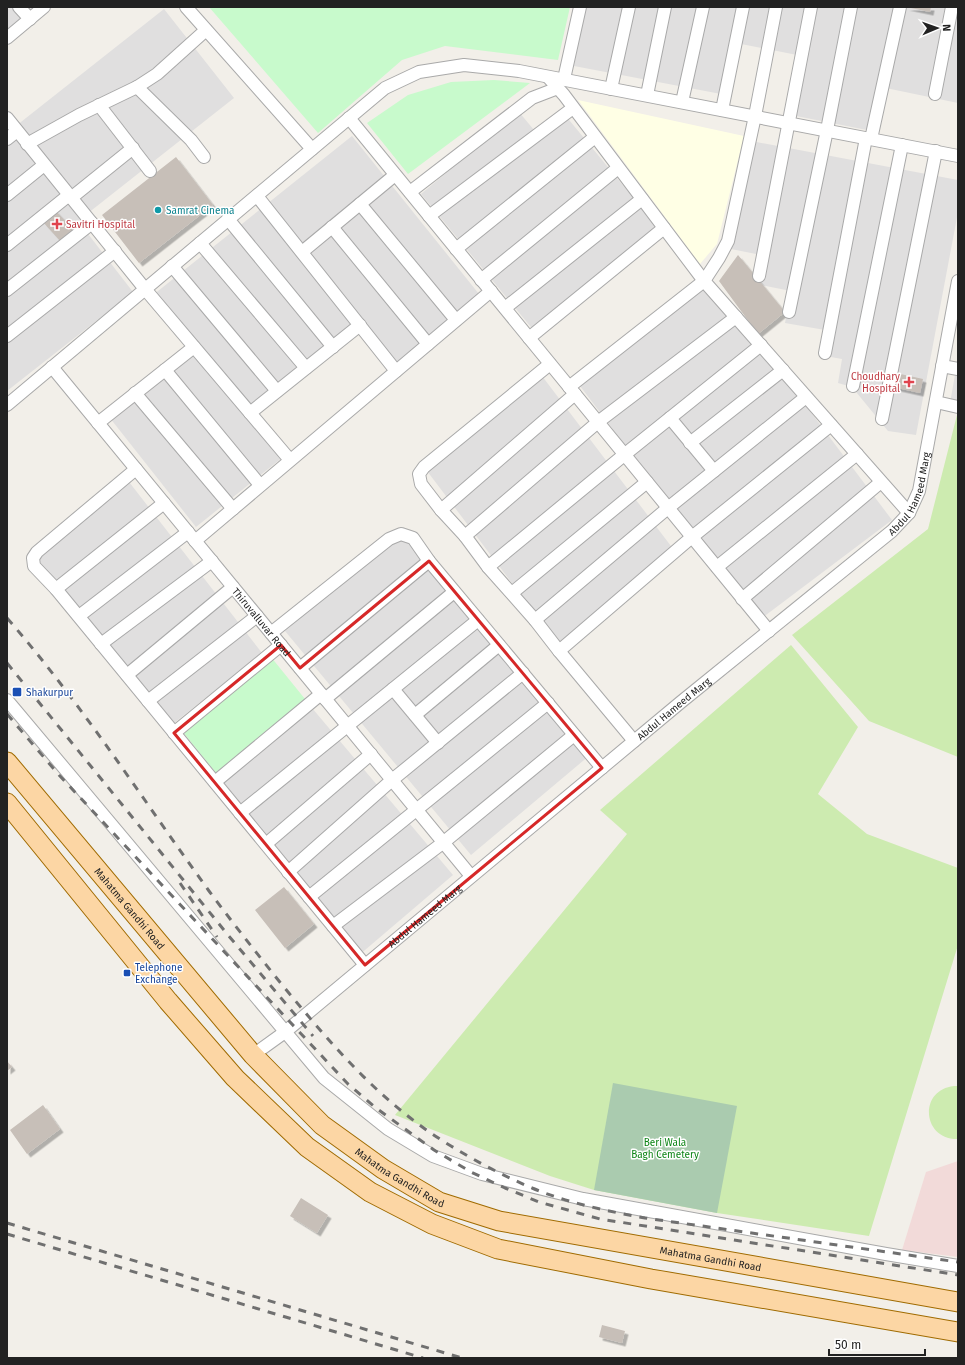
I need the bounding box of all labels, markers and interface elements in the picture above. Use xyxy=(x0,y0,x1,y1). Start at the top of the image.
north arrow xyxy=(917,8,957,48)
text: N xyxy=(940,24,953,32)
marker: Samrat Cinema xyxy=(153,205,163,215)
place label: Samrat Cinema xyxy=(166,205,234,217)
marker: Savitri Hospital xyxy=(51,218,63,230)
place label: Savitri Hospital xyxy=(66,219,135,231)
place label: Choudhary Hospital xyxy=(851,371,900,395)
marker: Choudhary Hospital xyxy=(903,376,915,388)
street label: Abdul Hameed Marg xyxy=(886,451,933,539)
street label: Thiruvalluvar Road xyxy=(229,586,293,659)
street label: Abdul Hameed Marg xyxy=(635,675,714,743)
marker: Shakurpur xyxy=(11,686,23,698)
place label: Shakurpur xyxy=(26,687,73,699)
street label: Mahatma Gandhi Road xyxy=(91,866,167,952)
street label: Abdul Hameed Marg xyxy=(386,882,465,950)
place label: Telephone Exchange xyxy=(135,962,182,986)
marker: Telephone Exchange xyxy=(122,968,132,978)
park label: Beri Wala Bagh Cemetery xyxy=(631,1137,699,1161)
street label: Mahatma Gandhi Road xyxy=(353,1146,446,1210)
street label: Mahatma Gandhi Road xyxy=(659,1244,762,1274)
scale bar xyxy=(829,1331,925,1357)
text: 50 m xyxy=(835,1338,861,1352)

